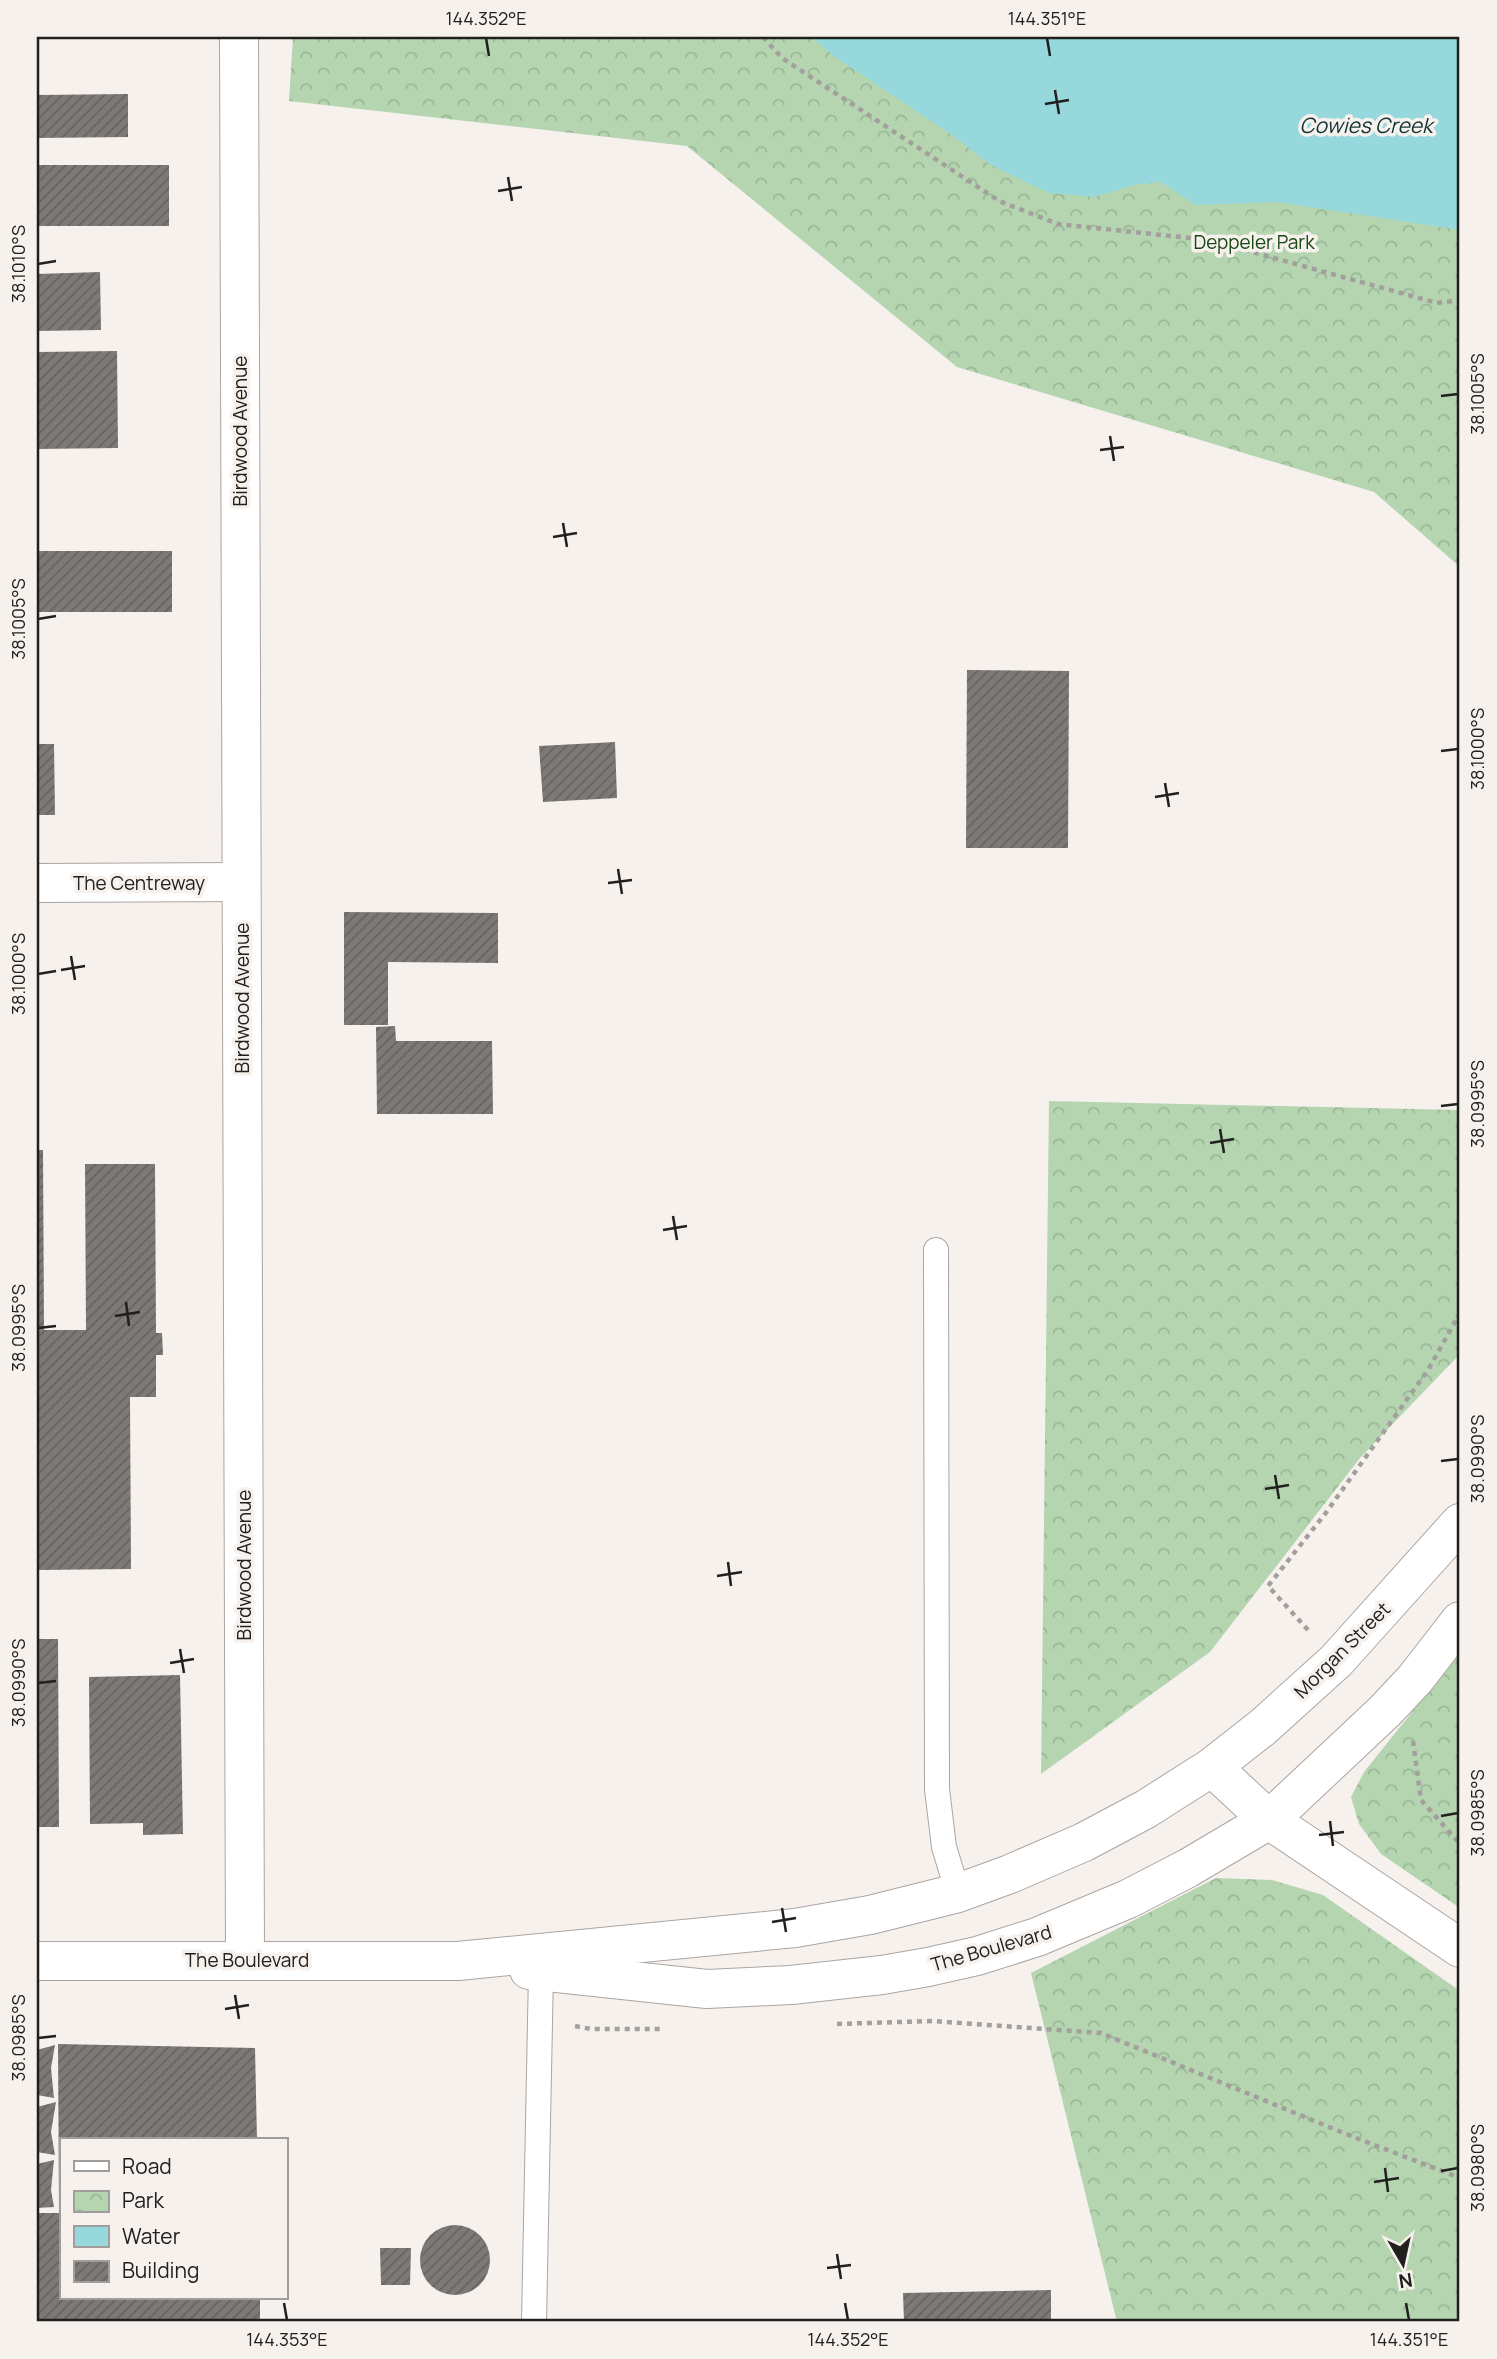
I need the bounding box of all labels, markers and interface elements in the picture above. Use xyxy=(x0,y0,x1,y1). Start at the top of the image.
text: 144.352°E xyxy=(445,6,527,30)
text: 144.351°E xyxy=(1008,6,1086,30)
water label: Cowies Creek xyxy=(1300,111,1435,139)
text: 38.1010°S xyxy=(6,225,30,303)
park label: Deppeler Park xyxy=(1193,229,1315,255)
text: 38.1005°S xyxy=(1465,353,1489,435)
street label: Birdwood Avenue xyxy=(227,356,253,506)
text: 38.1005°S xyxy=(6,578,30,660)
text: 38.1000°S xyxy=(1465,708,1489,790)
street label: The Centreway xyxy=(73,870,205,896)
street label: Birdwood Avenue xyxy=(229,923,255,1073)
text: 38.1000°S xyxy=(6,933,30,1015)
text: 38.0995°S xyxy=(1465,1060,1489,1148)
text: 38.0995°S xyxy=(6,1284,30,1372)
text: 38.0990°S xyxy=(1465,1415,1489,1503)
street label: Birdwood Avenue xyxy=(231,1490,257,1640)
street label: Morgan Street xyxy=(1288,1596,1396,1704)
text: 38.0990°S xyxy=(6,1639,30,1727)
text: 38.0985°S xyxy=(1465,1769,1489,1857)
street label: The Boulevard xyxy=(928,1918,1054,1978)
street label: The Boulevard xyxy=(185,1947,309,1973)
text: 38.0985°S xyxy=(6,1994,30,2082)
text: 38.0980°S xyxy=(1465,2124,1489,2212)
legend xyxy=(60,2138,287,2300)
text: Road xyxy=(122,2152,172,2180)
text: Park xyxy=(122,2186,164,2214)
text: Water xyxy=(122,2222,181,2250)
north arrow xyxy=(1368,2230,1438,2300)
text: Building xyxy=(122,2256,199,2284)
text: N xyxy=(1397,2267,1414,2295)
text: 144.353°E xyxy=(246,2327,328,2351)
text: 144.352°E xyxy=(807,2327,889,2351)
text: 144.351°E xyxy=(1370,2327,1448,2351)

